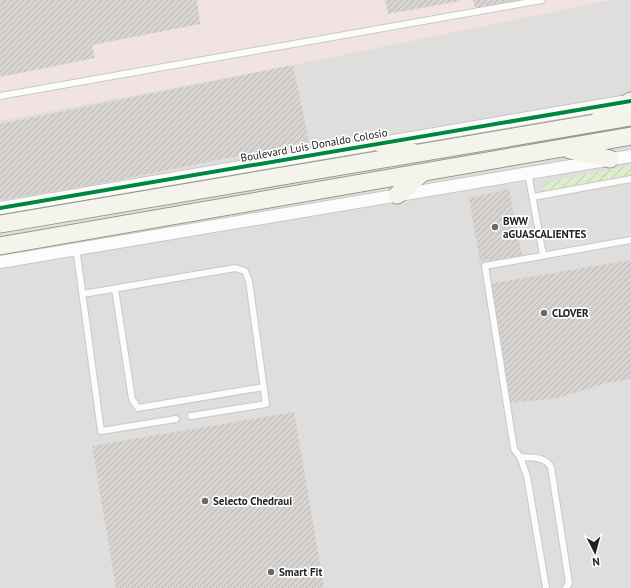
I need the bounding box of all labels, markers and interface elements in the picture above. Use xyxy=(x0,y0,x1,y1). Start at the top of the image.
street label: Boulevard Luis Donaldo Colosio xyxy=(239,125,389,165)
place label: BWW aGUASCALIENTES xyxy=(503,214,587,241)
marker: BWW aGUASCALIENTES xyxy=(490,222,500,232)
place label: CLOVER xyxy=(552,306,589,320)
marker: CLOVER xyxy=(539,308,549,318)
place label: Selecto Chedraui xyxy=(213,494,292,508)
marker: Selecto Chedraui xyxy=(200,496,210,506)
north arrow xyxy=(575,532,615,572)
text: N xyxy=(592,555,600,569)
place label: Smart Fit xyxy=(279,565,323,579)
marker: Smart Fit xyxy=(266,567,276,577)

